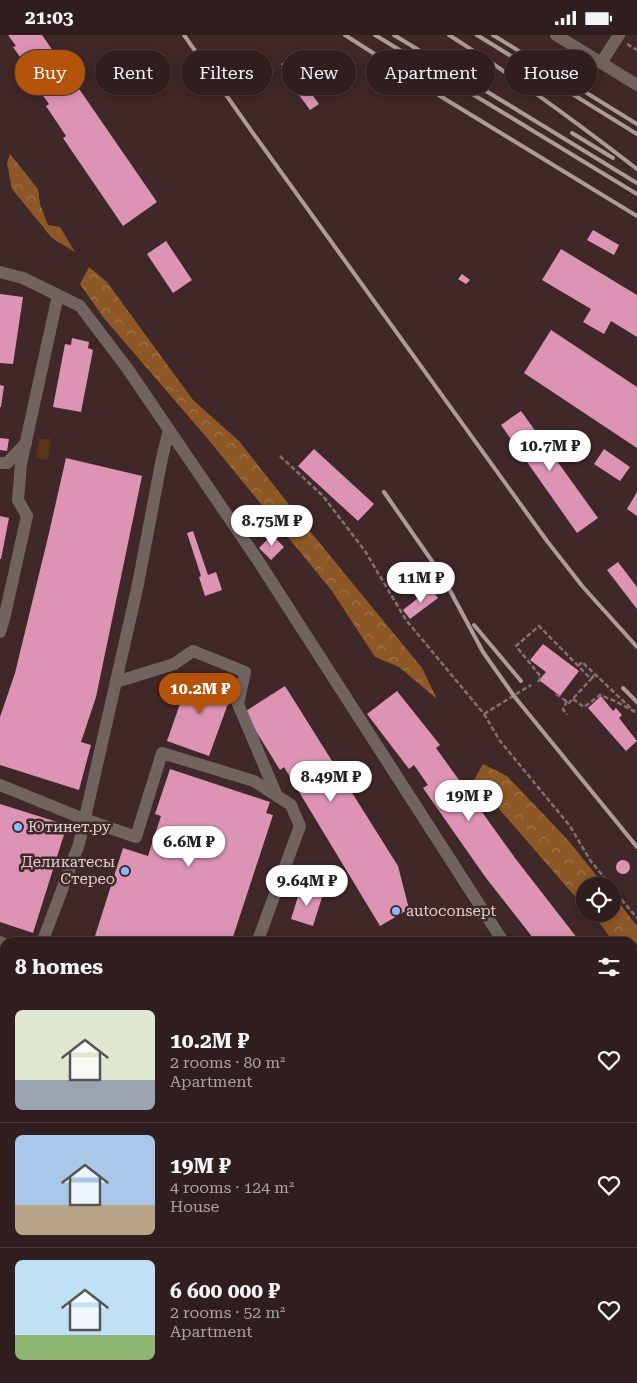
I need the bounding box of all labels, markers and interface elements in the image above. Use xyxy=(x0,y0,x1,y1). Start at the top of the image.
text: 21:03 xyxy=(25,6,74,29)
chip: Buy xyxy=(15,50,85,95)
chip: Rent xyxy=(95,50,171,95)
chip: Filters xyxy=(181,50,272,95)
chip: New xyxy=(282,50,356,95)
chip: Apartment xyxy=(366,50,495,95)
chip: House xyxy=(505,50,597,95)
pin: 10.7M ₽ xyxy=(504,429,596,472)
text: 10.7M ₽ xyxy=(520,436,580,455)
pin: 8.75M ₽ xyxy=(226,505,318,547)
text: 8.75M ₽ xyxy=(242,511,302,530)
pin: 11M ₽ xyxy=(386,561,456,604)
text: 11M ₽ xyxy=(398,568,444,587)
pin: 10.2M ₽ xyxy=(154,673,246,715)
text: 10.2M ₽ xyxy=(170,679,230,698)
pin: 8.49M ₽ xyxy=(285,761,377,803)
text: 8.49M ₽ xyxy=(301,767,361,786)
pin: 19M ₽ xyxy=(434,779,504,822)
text: 19M ₽ xyxy=(446,786,492,805)
place label: Ютинет.ру xyxy=(28,818,111,836)
marker: Ютинет.ру xyxy=(12,821,24,833)
pin: 6.6M ₽ xyxy=(148,825,230,868)
text: 6.6M ₽ xyxy=(163,832,215,851)
place label: Деликатесы Стерео xyxy=(21,853,115,888)
marker: Деликатесы Стерео xyxy=(119,865,131,877)
pin: 9.64M ₽ xyxy=(261,865,353,907)
text: 9.64M ₽ xyxy=(277,871,337,890)
map controls xyxy=(576,877,621,922)
button: locate xyxy=(576,877,621,922)
place label: autoconsept xyxy=(406,902,496,920)
marker: autoconsept xyxy=(390,905,402,917)
icon: filters xyxy=(595,953,623,981)
text: 8 homes xyxy=(15,955,103,979)
text: 10.2M ₽ xyxy=(170,1029,249,1053)
icon: home xyxy=(55,1030,115,1090)
icon: heart xyxy=(595,1046,623,1074)
text: 2 rooms · 80 m² xyxy=(170,1053,285,1072)
text: Apartment xyxy=(170,1072,253,1091)
text: 19M ₽ xyxy=(170,1154,231,1178)
icon: home xyxy=(55,1155,115,1215)
icon: heart xyxy=(595,1171,623,1199)
text: 4 rooms · 124 m² xyxy=(170,1178,294,1197)
text: House xyxy=(170,1197,219,1216)
text: 6 600 000 ₽ xyxy=(170,1279,280,1303)
icon: home xyxy=(55,1280,115,1340)
icon: heart xyxy=(595,1296,623,1324)
text: 2 rooms · 52 m² xyxy=(170,1303,285,1322)
text: Apartment xyxy=(170,1322,253,1341)

